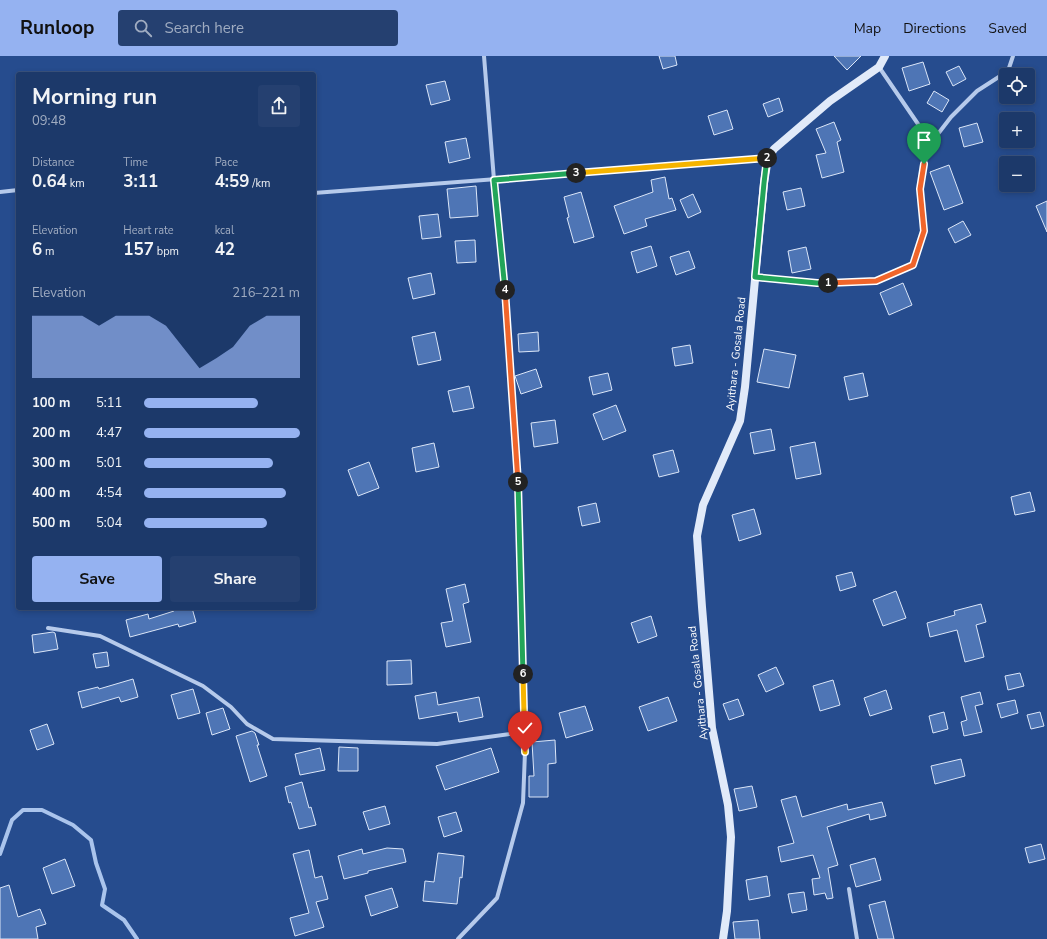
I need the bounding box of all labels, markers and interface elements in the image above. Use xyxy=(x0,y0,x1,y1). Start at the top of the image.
search box xyxy=(118,10,398,46)
text: Runloop xyxy=(20,15,94,41)
icon: search xyxy=(132,17,154,39)
text: Search here xyxy=(164,18,244,38)
text: Map xyxy=(854,19,881,38)
text: Directions xyxy=(903,19,966,38)
text: Saved xyxy=(988,19,1027,38)
map controls xyxy=(999,68,1035,192)
button: locate xyxy=(999,68,1035,104)
text: Morning run xyxy=(32,82,157,112)
button: share xyxy=(258,85,300,127)
text: 09:48 xyxy=(32,112,66,130)
button: + xyxy=(999,112,1035,148)
pin xyxy=(907,123,941,164)
icon: arrive xyxy=(913,129,935,151)
pin: 2 xyxy=(757,148,777,168)
text: 2 xyxy=(764,150,770,165)
text: Distance xyxy=(32,155,75,170)
text: Time xyxy=(123,155,148,170)
text: Pace xyxy=(215,155,238,170)
button: − xyxy=(999,156,1035,192)
pin: 3 xyxy=(566,163,586,183)
text: 3 xyxy=(573,165,579,180)
text: 0.64 xyxy=(32,170,67,193)
text: 3:11 xyxy=(123,170,158,193)
text: 4:59 xyxy=(215,170,249,193)
text: km xyxy=(67,176,85,191)
text: /km xyxy=(249,176,270,191)
text: Elevation xyxy=(32,223,78,238)
text: Heart rate xyxy=(123,223,174,238)
text: kcal xyxy=(215,223,234,238)
text: 6 xyxy=(32,238,42,261)
text: 157 xyxy=(123,238,154,261)
text: 42 xyxy=(215,238,235,261)
text: m xyxy=(42,244,54,259)
text: bpm xyxy=(154,244,179,259)
pin: 1 xyxy=(818,273,838,293)
text: 1 xyxy=(825,275,831,290)
pin: 4 xyxy=(495,280,515,300)
text: 4 xyxy=(502,282,508,297)
text: Elevation xyxy=(32,284,86,302)
text: 216–221 m xyxy=(232,284,300,302)
street label: Ayithara - Gosala Road xyxy=(723,296,749,412)
text: 100 m xyxy=(32,394,70,412)
text: 5:11 xyxy=(96,394,122,412)
text: 200 m xyxy=(32,424,70,442)
text: 4:47 xyxy=(96,424,122,442)
text: 300 m xyxy=(32,454,70,472)
text: 5:01 xyxy=(96,454,122,472)
pin: 5 xyxy=(508,472,528,492)
text: 5 xyxy=(515,474,521,489)
text: 400 m xyxy=(32,484,70,502)
text: 4:54 xyxy=(96,484,122,502)
text: 500 m xyxy=(32,514,70,532)
text: 5:04 xyxy=(96,514,122,532)
button: Save xyxy=(32,556,162,602)
button: Share xyxy=(170,556,300,602)
street label: Ayithara - Gosala Road xyxy=(685,625,711,741)
pin: 6 xyxy=(513,664,533,684)
text: 6 xyxy=(520,666,526,681)
pin xyxy=(508,711,542,752)
icon: check xyxy=(514,717,536,739)

